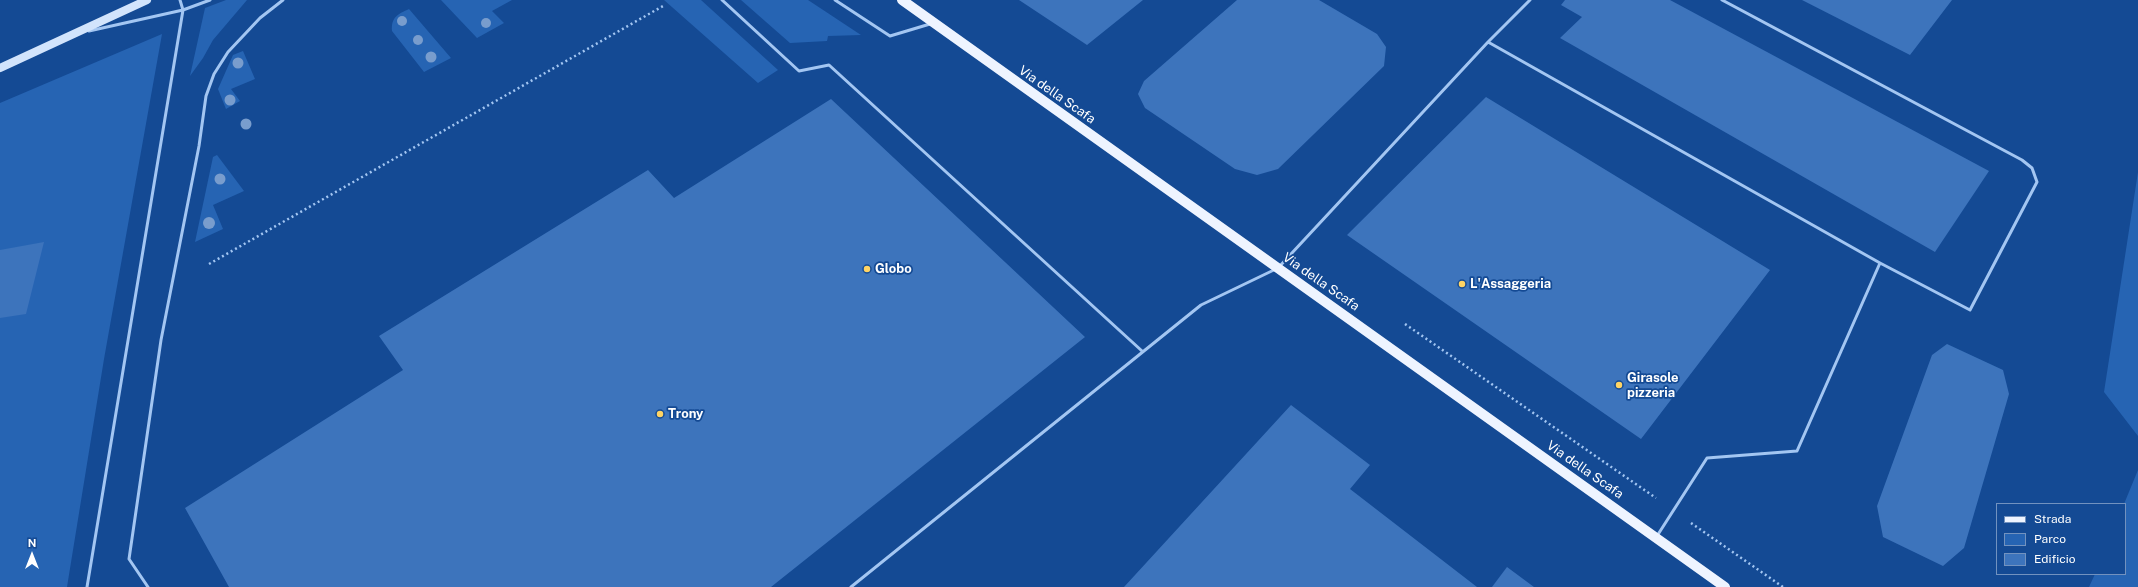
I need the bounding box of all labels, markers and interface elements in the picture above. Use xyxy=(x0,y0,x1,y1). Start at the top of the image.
street label: Via della Scafa xyxy=(1015,63,1099,127)
street label: Via della Scafa xyxy=(1279,250,1363,314)
place label: Globo xyxy=(875,261,912,277)
marker: Globo xyxy=(862,264,872,274)
place label: L'Assaggeria xyxy=(1470,276,1551,292)
marker: L'Assaggeria xyxy=(1457,279,1467,289)
place label: Girasole pizzeria xyxy=(1627,370,1679,401)
marker: Girasole pizzeria xyxy=(1614,380,1624,390)
place label: Trony xyxy=(668,406,703,422)
marker: Trony xyxy=(655,409,665,419)
street label: Via della Scafa xyxy=(1543,438,1627,502)
legend xyxy=(1996,503,2126,575)
text: Strada xyxy=(2034,512,2071,526)
text: Parco xyxy=(2034,532,2066,546)
north arrow xyxy=(12,535,52,575)
text: N xyxy=(28,537,36,549)
text: Edificio xyxy=(2034,552,2076,566)

